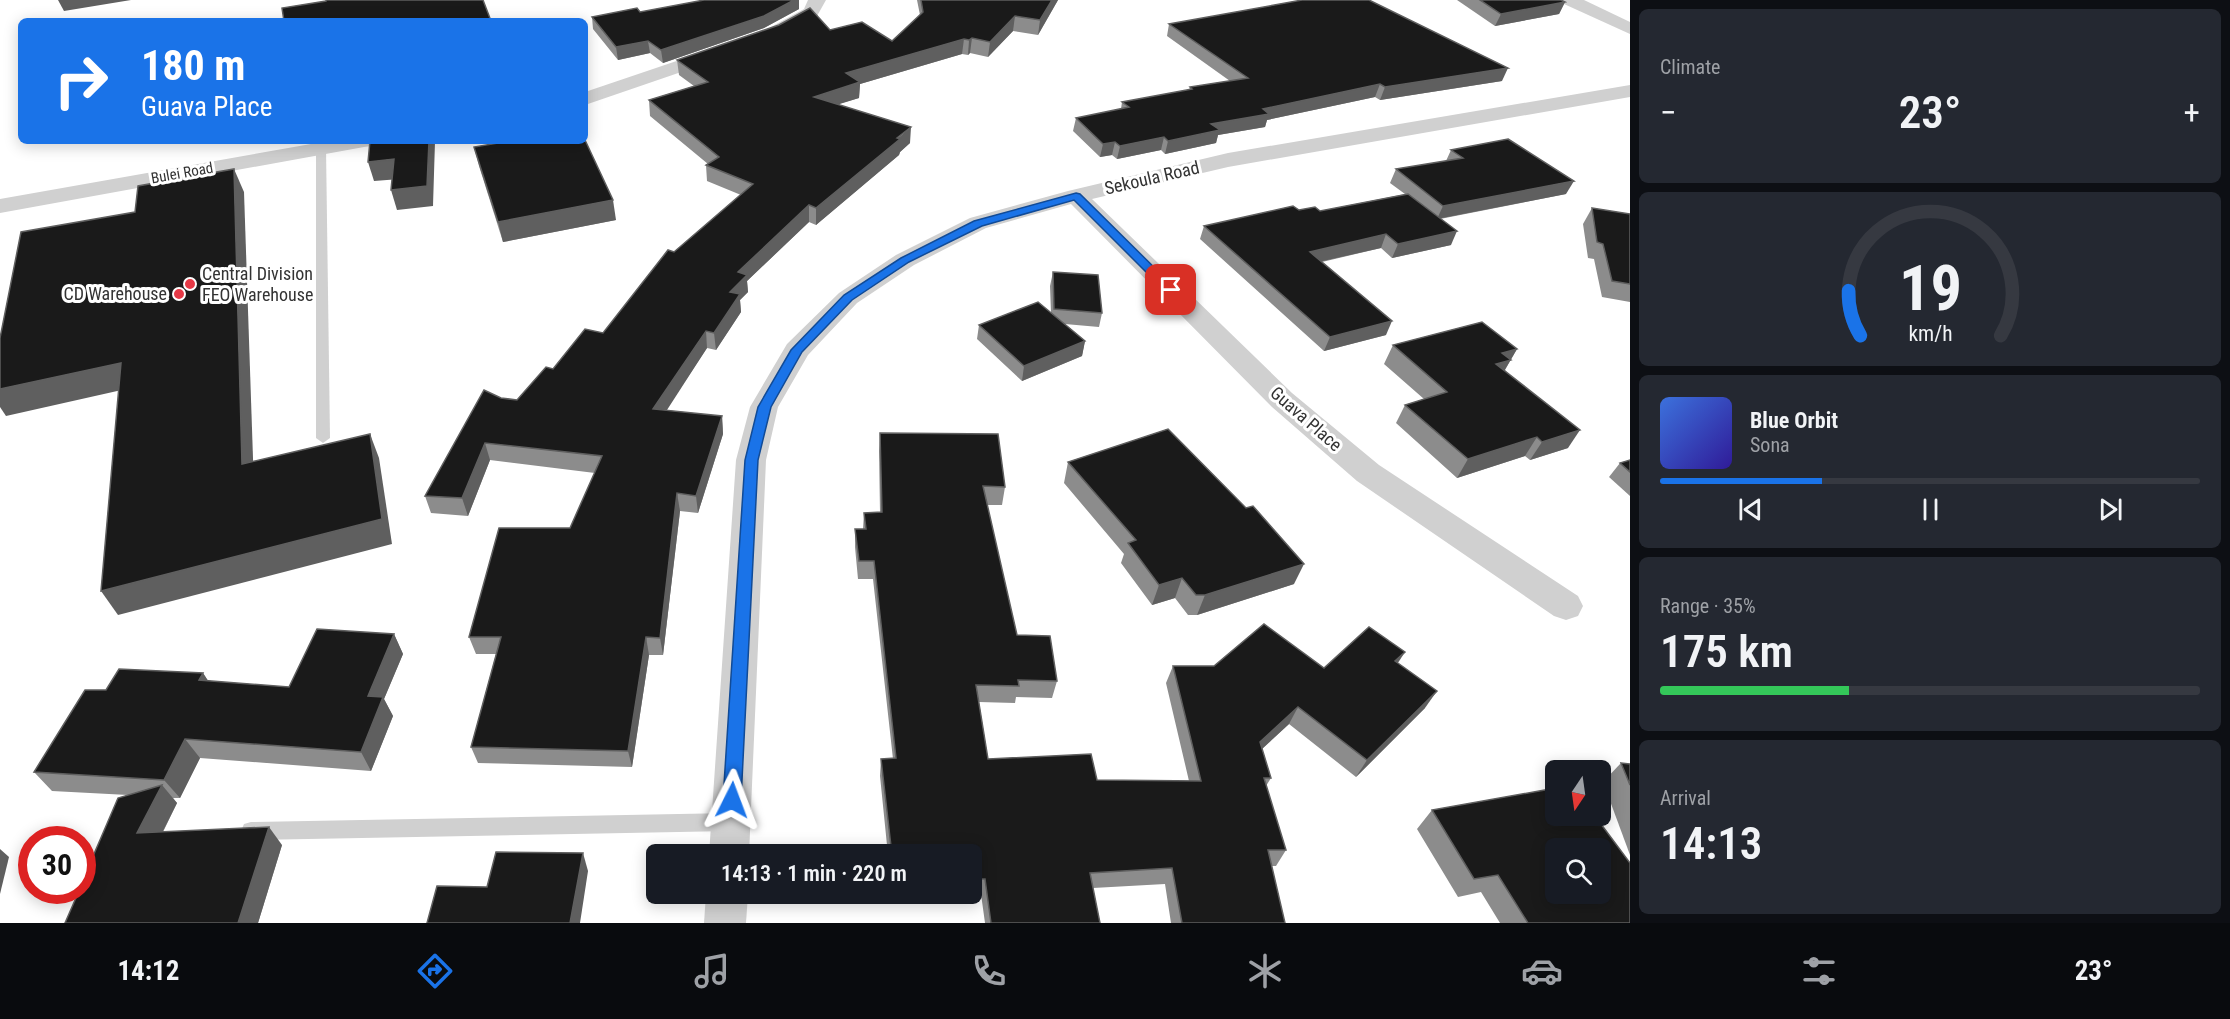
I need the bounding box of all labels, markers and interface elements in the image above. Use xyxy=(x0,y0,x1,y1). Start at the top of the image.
text: 180 m xyxy=(141,41,246,90)
icon: right xyxy=(42,42,120,120)
text: Climate xyxy=(1660,55,1720,79)
text: 23° xyxy=(1899,86,1961,139)
text: Guava Place xyxy=(141,91,272,123)
text: − xyxy=(1660,93,1677,132)
text: + xyxy=(2184,93,2200,132)
street label: Sekoula Road xyxy=(1102,156,1201,199)
street label: Bulei Road xyxy=(149,159,215,187)
text: 19 xyxy=(1898,252,1962,325)
place label: Central Division FEO Warehouse xyxy=(202,263,313,305)
pin xyxy=(1145,264,1196,315)
icon: arrive xyxy=(1154,273,1187,306)
marker: Central Division FEO Warehouse xyxy=(183,277,197,291)
place label: CD Warehouse xyxy=(64,283,167,304)
marker: CD Warehouse xyxy=(172,287,186,301)
text: km/h xyxy=(1908,321,1952,346)
street label: Guava Place xyxy=(1266,382,1346,455)
text: Blue Orbit xyxy=(1750,408,1838,433)
text: Sona xyxy=(1750,433,1790,457)
icon: previous xyxy=(1734,493,1767,526)
icon: pause xyxy=(1914,493,1947,526)
icon: next xyxy=(2094,493,2127,526)
text: Range · 35% xyxy=(1660,594,1756,618)
text: 175 km xyxy=(1660,625,1793,678)
north arrow xyxy=(1545,760,1611,826)
map controls xyxy=(1545,760,1611,904)
position arrow xyxy=(700,768,764,832)
text: Arrival xyxy=(1660,786,1711,810)
text: 14:13 xyxy=(1660,817,1762,870)
speed limit sign: 30 xyxy=(18,826,96,904)
button: search xyxy=(1545,838,1611,904)
text: 14:13 · 1 min · 220 m xyxy=(721,861,907,886)
icon: directions xyxy=(414,950,456,992)
icon: music xyxy=(691,950,733,992)
icon: phone xyxy=(968,950,1010,992)
icon: climate xyxy=(1244,950,1286,992)
icon: car xyxy=(1521,950,1563,992)
icon: filters xyxy=(1798,950,1840,992)
text: 14:12 xyxy=(117,955,179,987)
text: 23° xyxy=(2075,955,2113,987)

